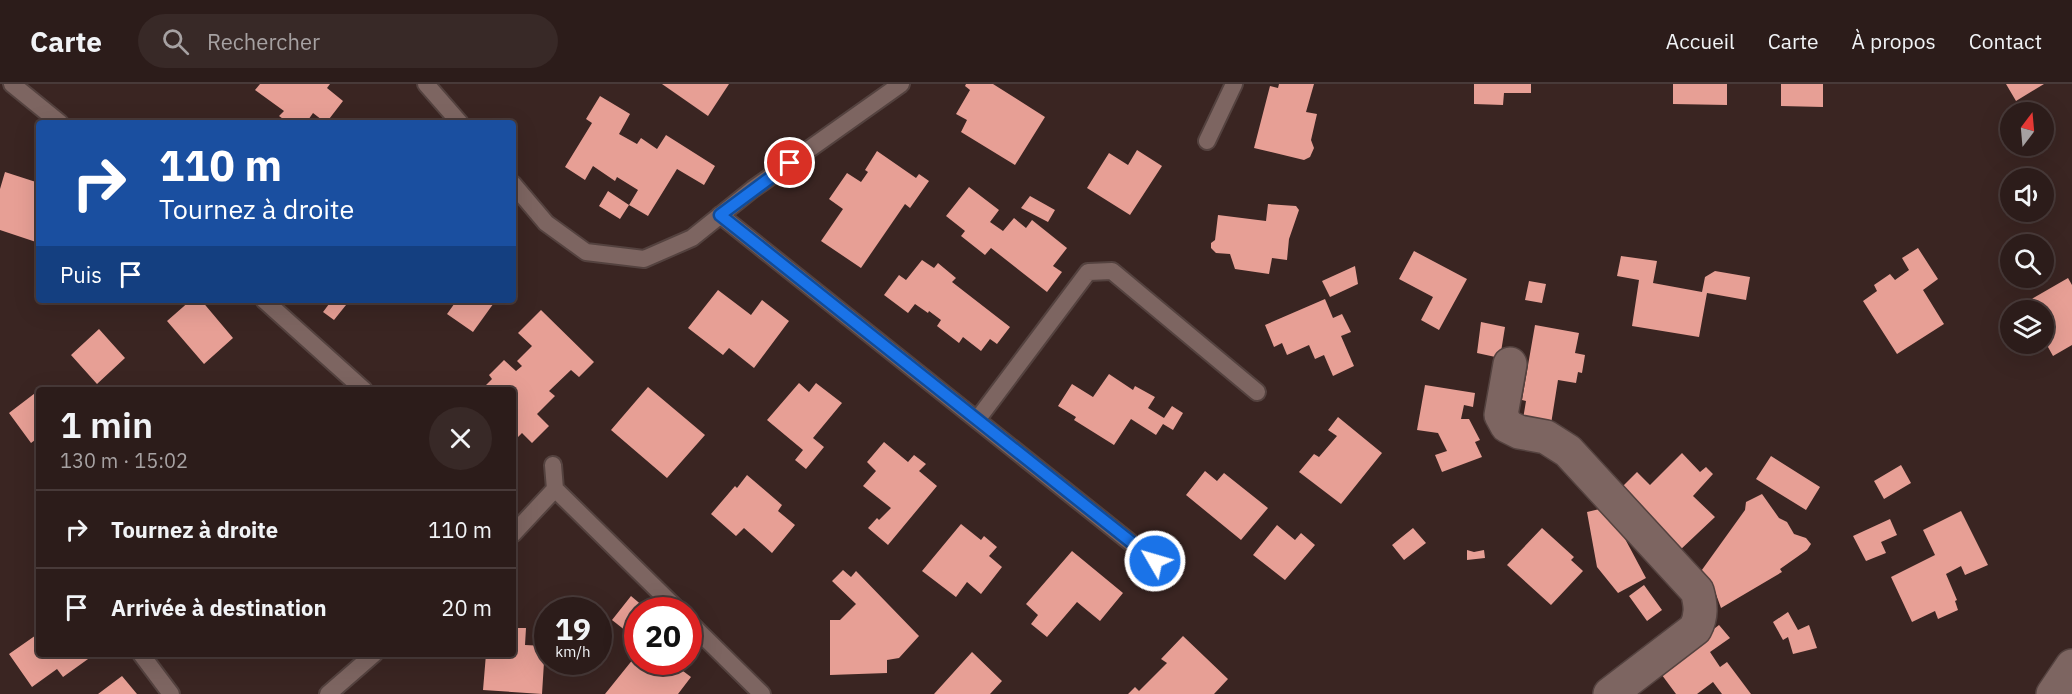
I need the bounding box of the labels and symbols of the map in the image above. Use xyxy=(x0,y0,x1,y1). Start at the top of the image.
north arrow xyxy=(2000,102,2054,156)
pin xyxy=(764,137,815,188)
position arrow xyxy=(1123,529,1187,593)
speed limit sign: 20 xyxy=(624,597,702,675)

